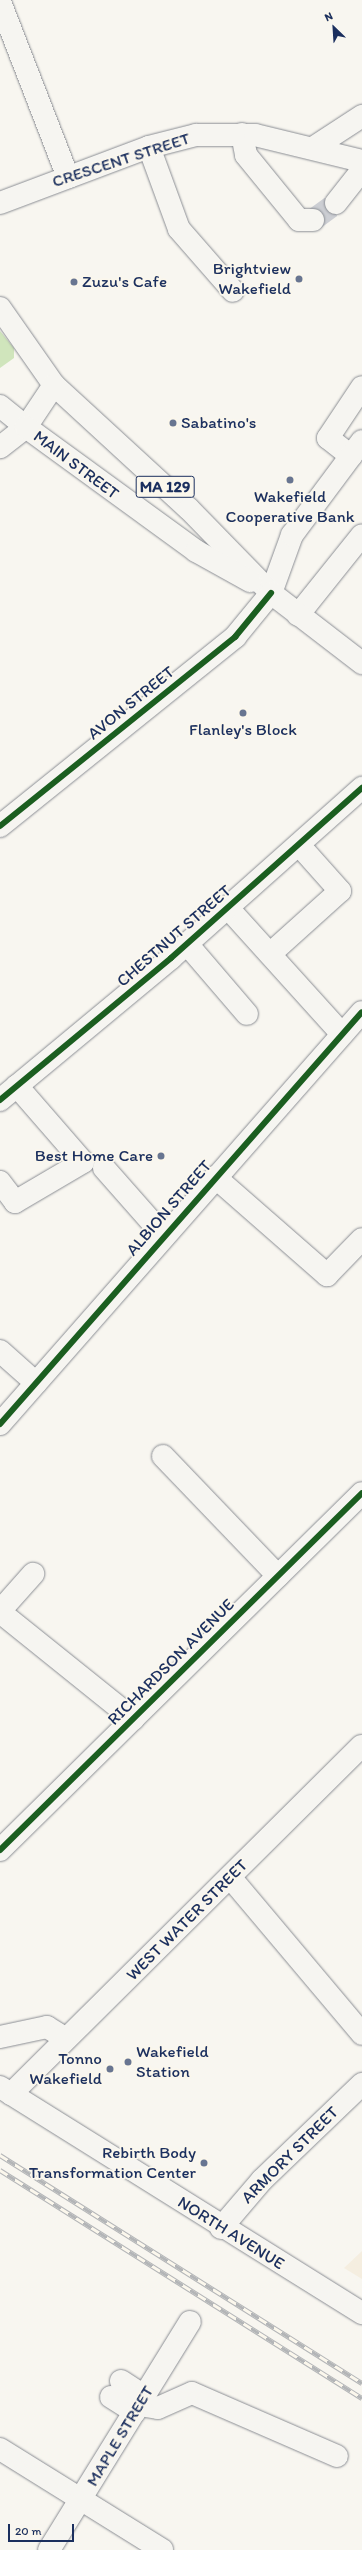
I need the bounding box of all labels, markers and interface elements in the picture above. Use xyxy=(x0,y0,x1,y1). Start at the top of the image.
north arrow xyxy=(314,8,354,48)
text: N xyxy=(323,9,335,24)
street label: CRESCENT STREET xyxy=(50,128,192,192)
place label: Brightview Wakefield xyxy=(213,259,291,299)
place label: Zuzu's Cafe xyxy=(82,272,167,292)
marker: Brightview Wakefield xyxy=(294,274,304,284)
marker: Zuzu's Cafe xyxy=(69,277,79,287)
place label: Sabatino's xyxy=(181,413,256,433)
marker: Sabatino's xyxy=(168,418,178,428)
street label: MAIN STREET xyxy=(29,426,123,504)
road number: MA 129 xyxy=(135,473,195,501)
marker: Wakefield Cooperative Bank xyxy=(285,475,295,485)
place label: Wakefield Cooperative Bank xyxy=(225,487,355,527)
street label: AVON STREET xyxy=(83,662,179,744)
marker: Flanley's Block xyxy=(238,708,248,718)
place label: Flanley's Block xyxy=(189,720,297,740)
street label: CHESTNUT STREET xyxy=(112,881,236,991)
place label: Best Home Care xyxy=(35,1146,153,1166)
marker: Best Home Care xyxy=(156,1151,166,1161)
street label: ALBION STREET xyxy=(122,1156,216,1260)
street label: RICHARDSON AVENUE xyxy=(104,1595,238,1729)
street label: WEST WATER STREET xyxy=(122,1855,252,1985)
place label: Wakefield Station xyxy=(136,2042,209,2082)
place label: Tonno Wakefield xyxy=(29,2049,102,2089)
marker: Wakefield Station xyxy=(123,2057,133,2067)
marker: Tonno Wakefield xyxy=(105,2064,115,2074)
street label: ARMORY STREET xyxy=(237,2102,343,2208)
place label: Rebirth Body Transformation Center xyxy=(29,2143,196,2183)
marker: Rebirth Body Transformation Center xyxy=(199,2158,209,2168)
street label: NORTH AVENUE xyxy=(174,2192,288,2274)
street label: MAPLE STREET xyxy=(82,2382,158,2490)
scale bar xyxy=(10,2516,76,2542)
text: 20 m xyxy=(15,2524,42,2538)

